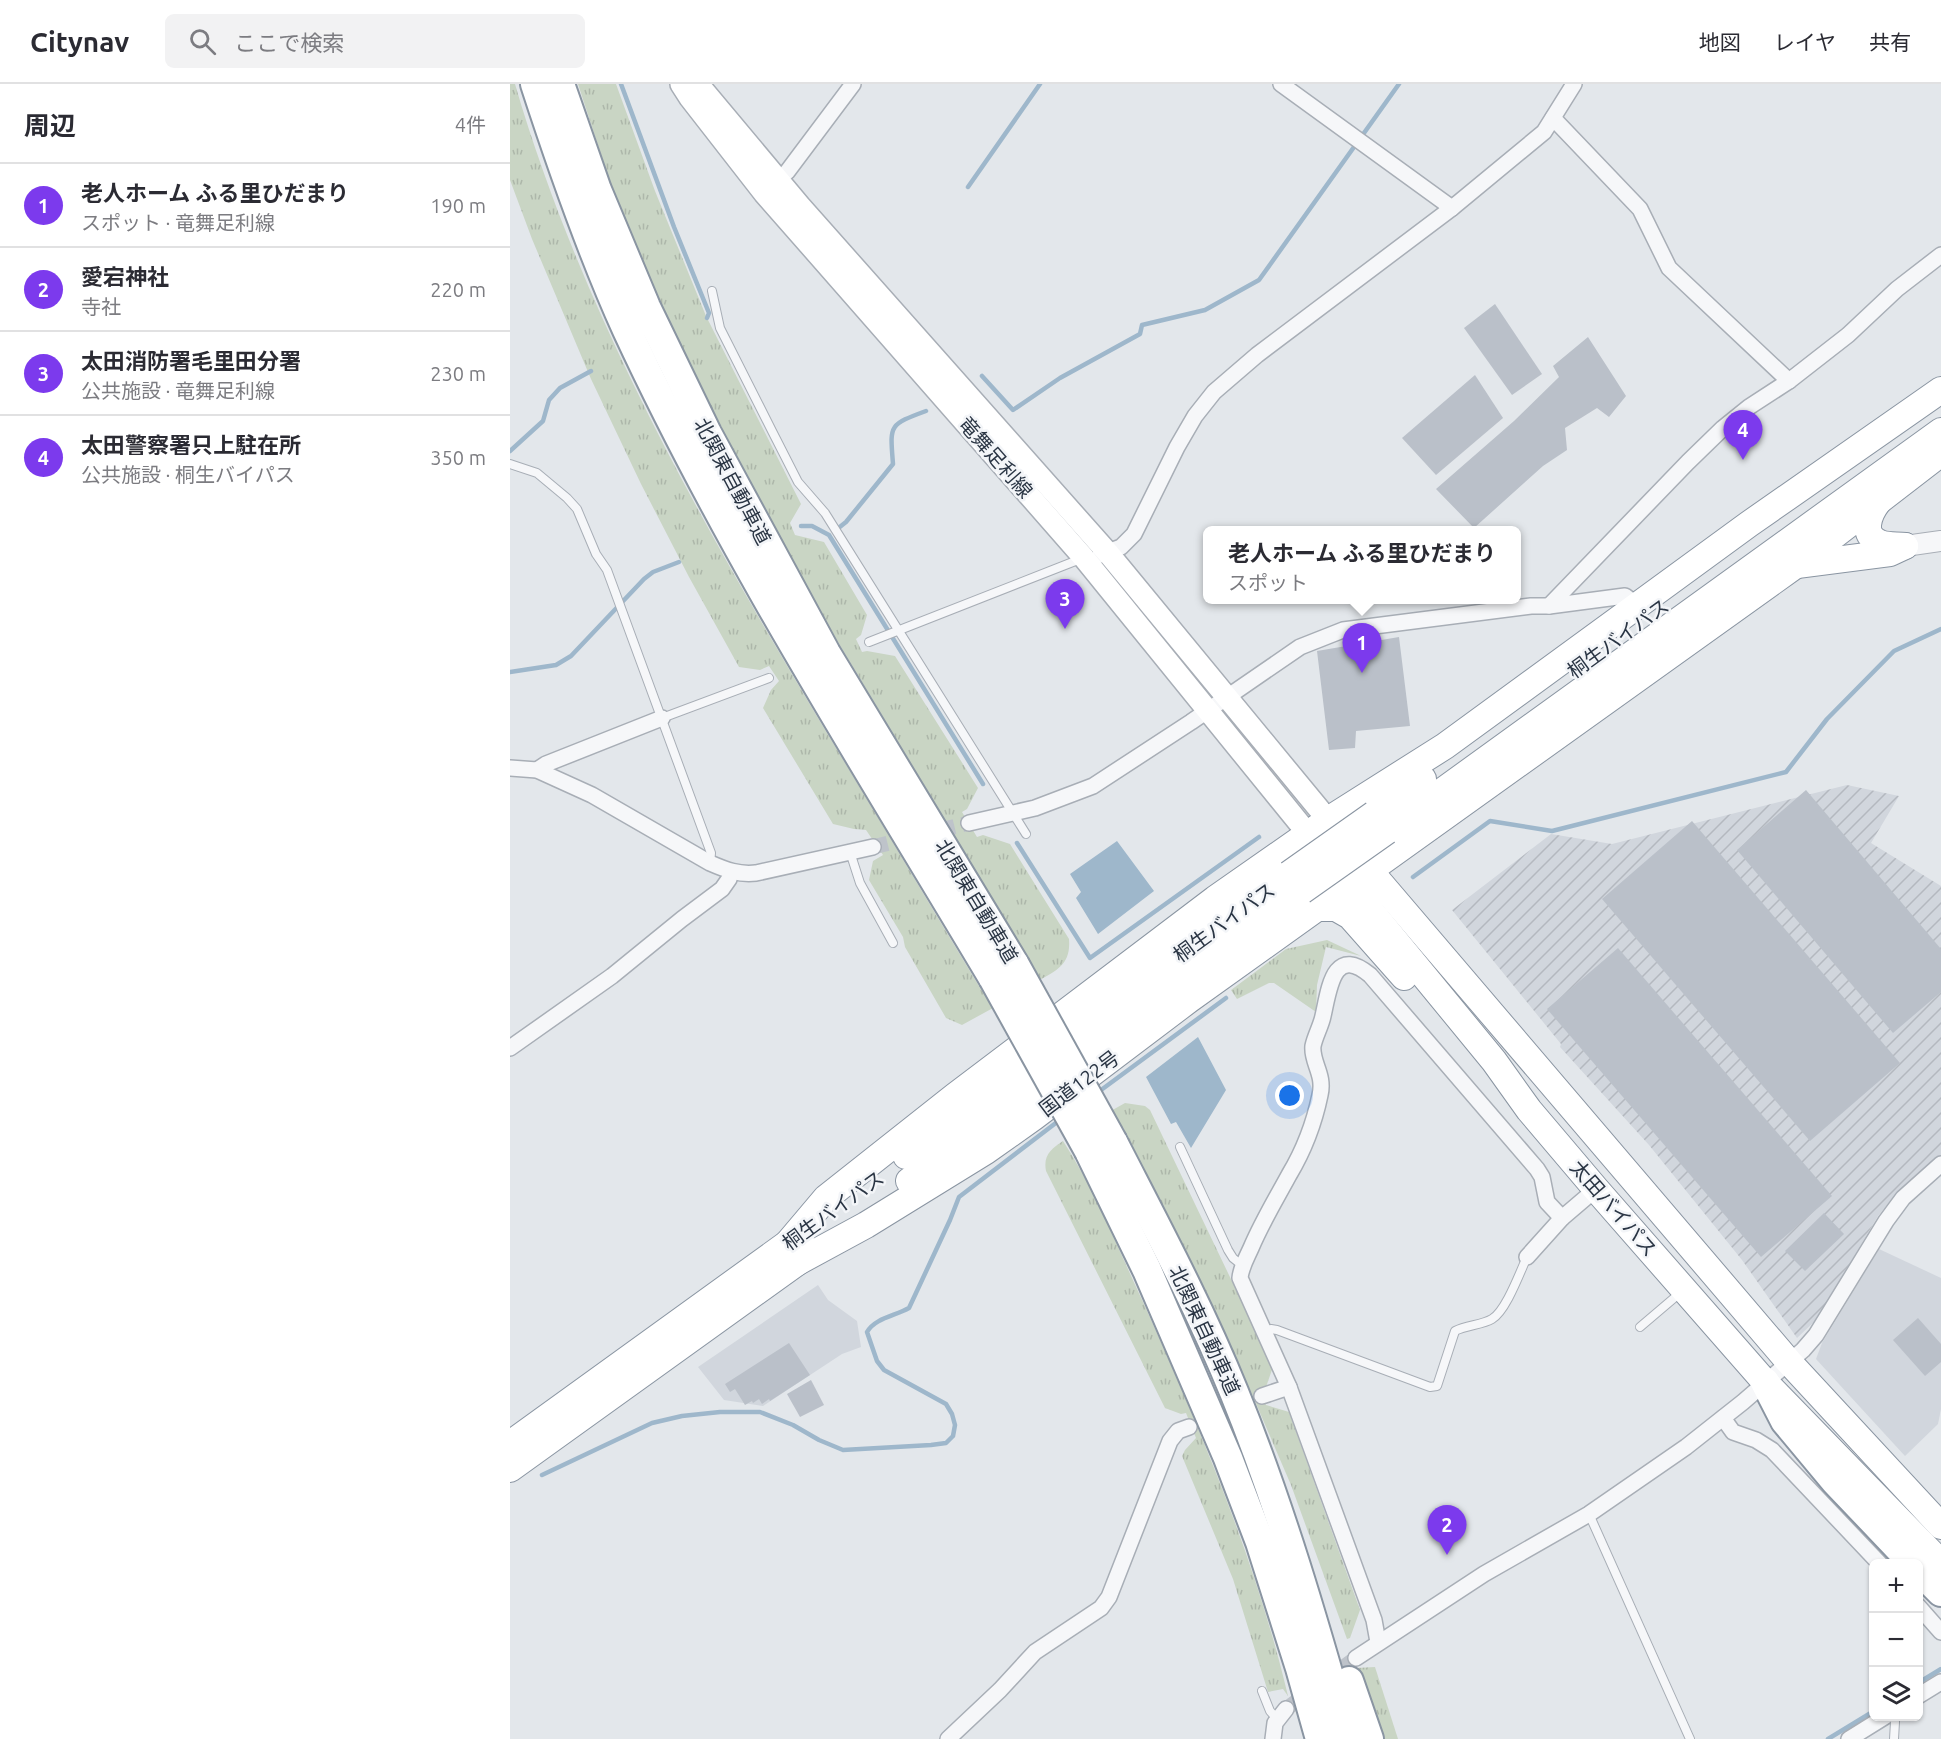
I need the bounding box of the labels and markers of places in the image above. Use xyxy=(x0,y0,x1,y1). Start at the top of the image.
pin: 4 xyxy=(1724,410,1762,460)
pin: 3 xyxy=(1046,580,1084,629)
pin: 1 xyxy=(1342,624,1382,673)
pin: 2 xyxy=(1428,1506,1466,1555)

